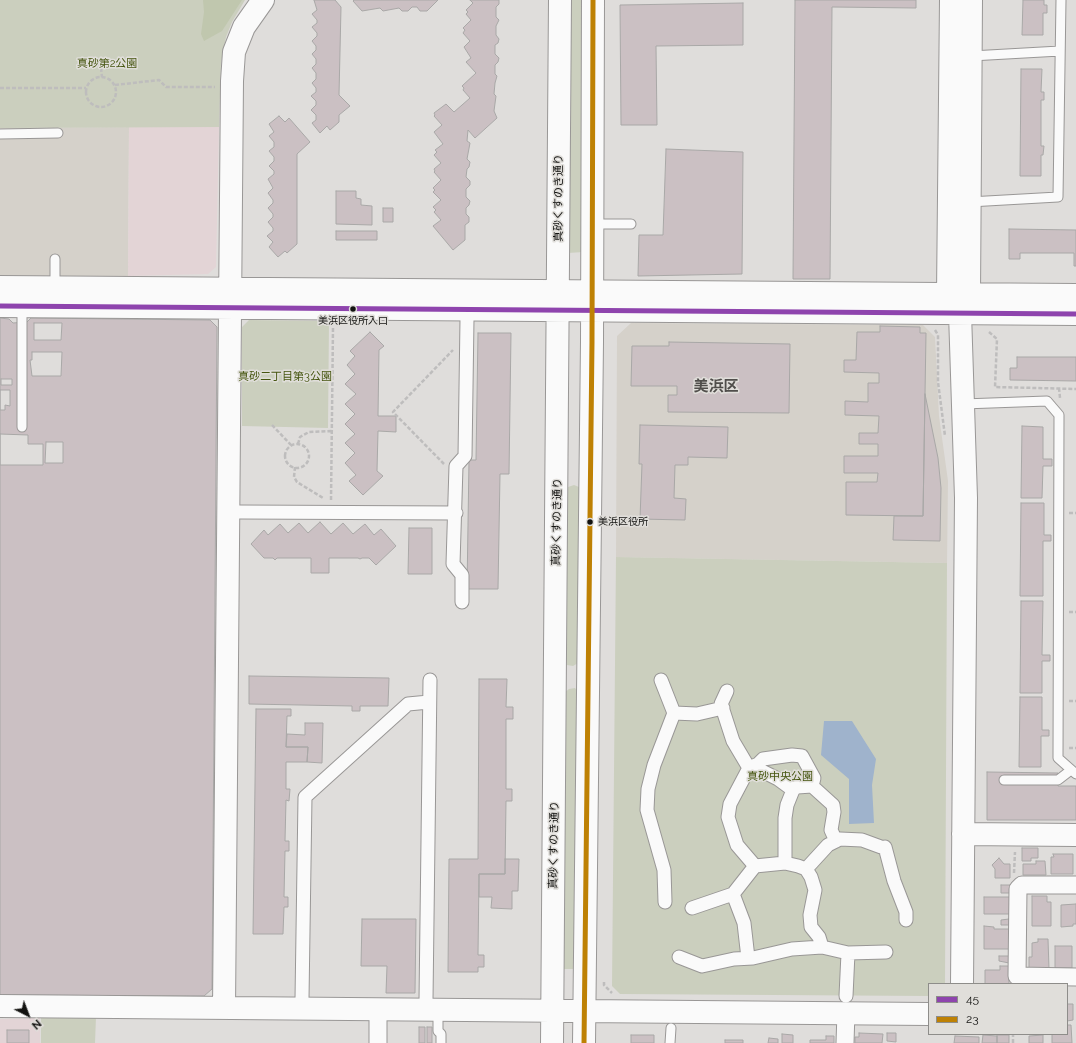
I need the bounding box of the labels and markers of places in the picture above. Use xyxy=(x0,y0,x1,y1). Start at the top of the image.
marker: 美浜区役所入口 xyxy=(348,304,358,314)
place label: 美浜区役所入口 xyxy=(318,315,388,327)
place label: 美浜区役所 xyxy=(598,516,648,528)
marker: 美浜区役所 xyxy=(585,517,595,527)

